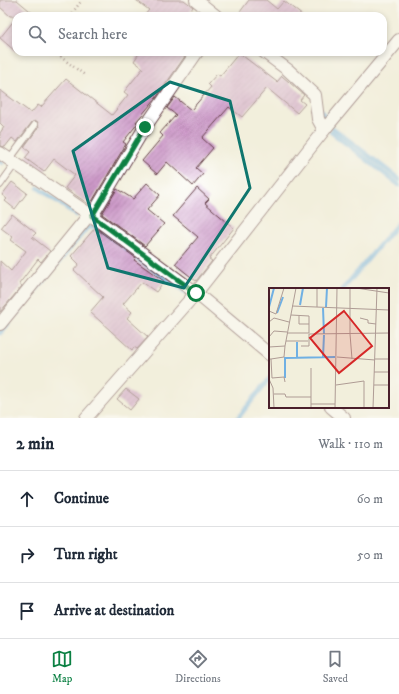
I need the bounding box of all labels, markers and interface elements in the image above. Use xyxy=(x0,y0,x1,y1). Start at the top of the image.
search box xyxy=(12,12,387,56)
icon: search xyxy=(26,23,48,45)
text: Search here xyxy=(58,25,127,44)
route end xyxy=(136,118,154,136)
route start xyxy=(187,284,205,302)
inset map xyxy=(269,288,389,408)
text: 2 min xyxy=(16,433,54,455)
text: Walk · 110 m xyxy=(318,436,383,452)
icon: ahead xyxy=(16,488,38,510)
text: Continue xyxy=(54,489,109,508)
text: 60 m xyxy=(357,491,383,507)
icon: right xyxy=(16,544,38,566)
text: Turn right xyxy=(54,545,117,564)
text: 50 m xyxy=(357,547,383,563)
icon: arrive xyxy=(16,600,38,622)
text: Arrive at destination xyxy=(54,601,174,620)
tab: Map xyxy=(51,648,73,686)
tab: Directions xyxy=(175,648,221,686)
tab: Saved xyxy=(323,648,348,686)

